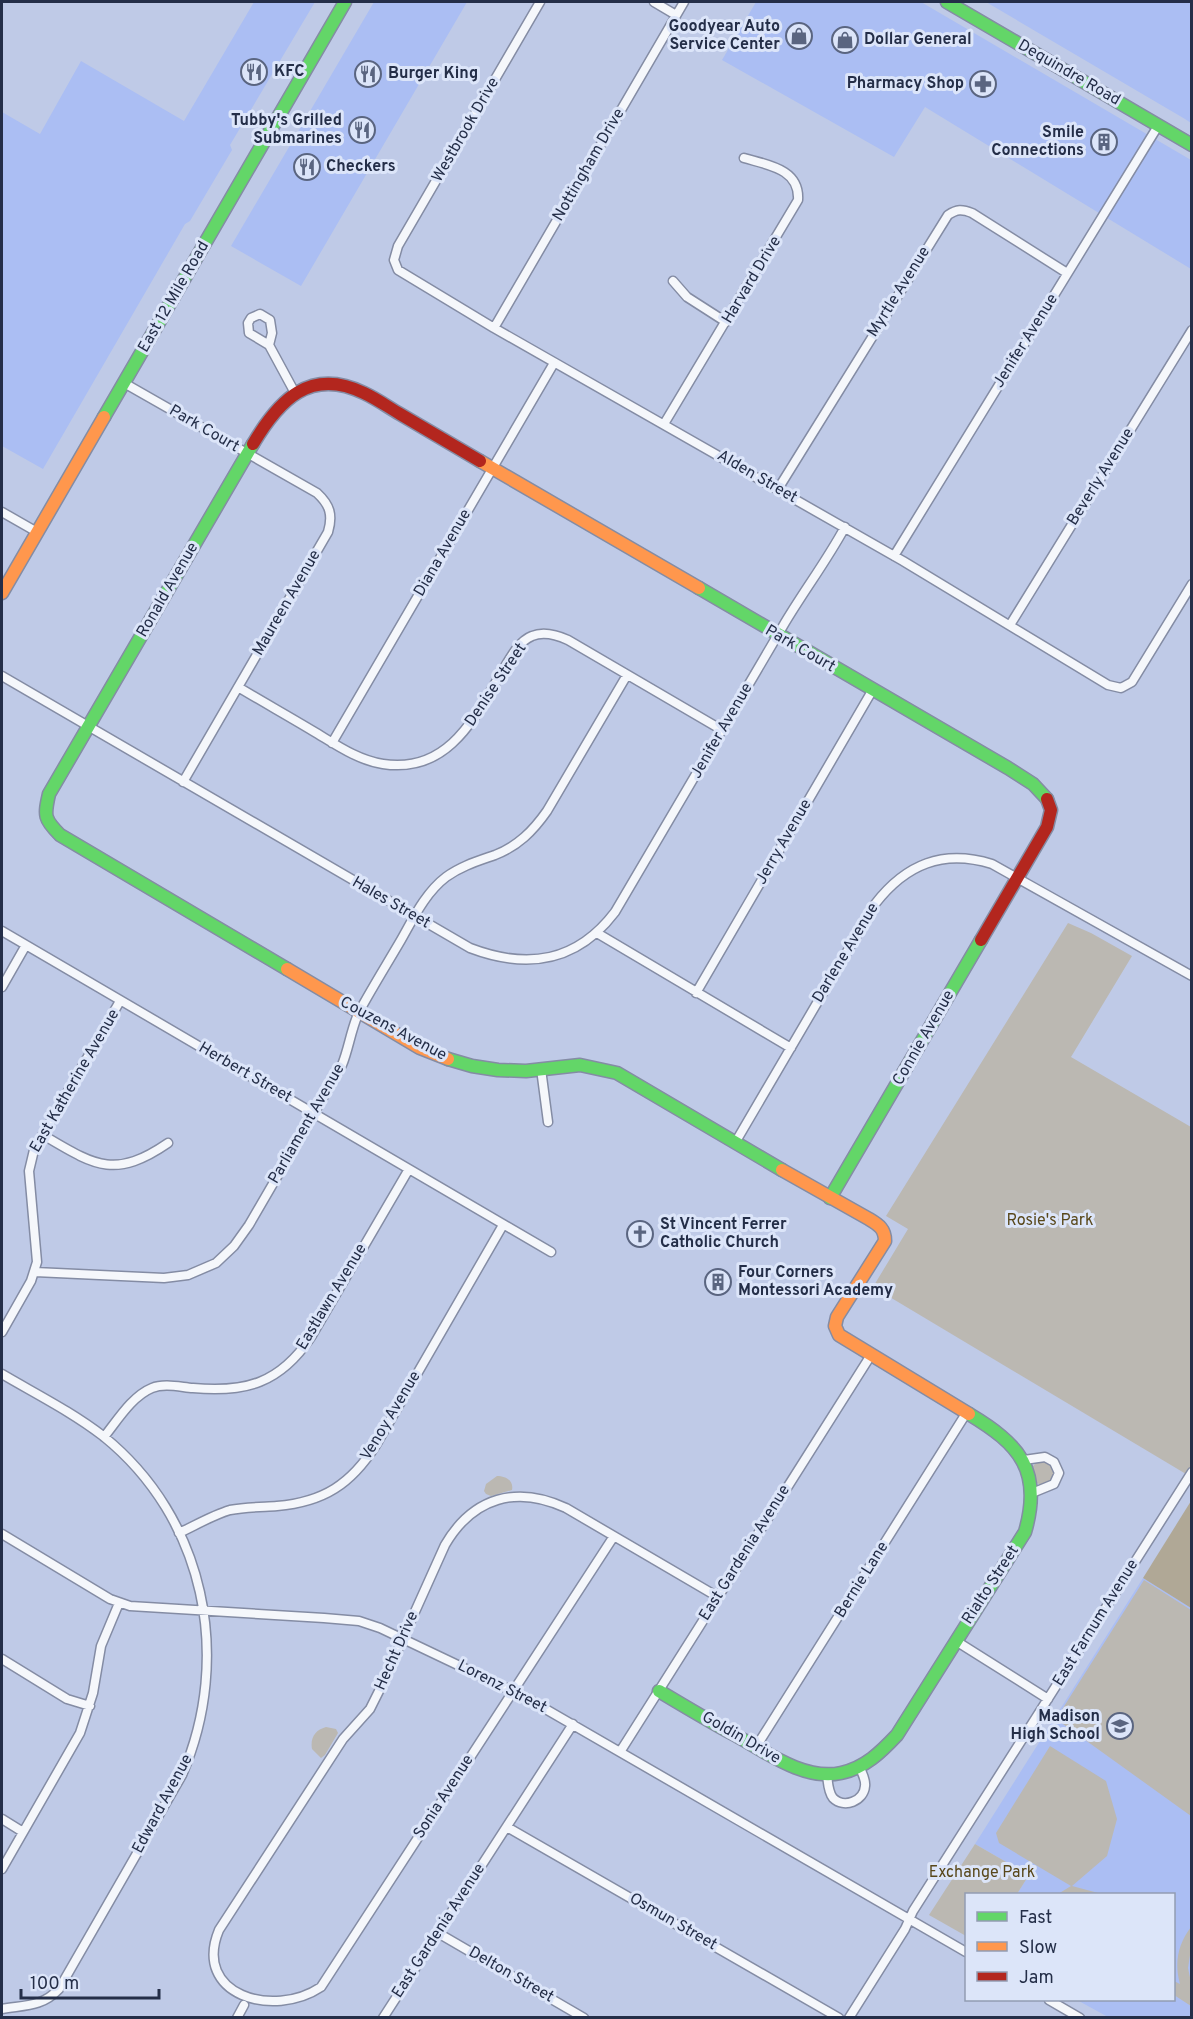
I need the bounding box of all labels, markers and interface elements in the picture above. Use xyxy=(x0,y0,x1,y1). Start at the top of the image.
place label: Goodyear Auto Service Center xyxy=(669,17,780,55)
shop icon: Goodyear Auto Service Center xyxy=(784,21,814,51)
shop icon: Dollar General xyxy=(830,25,860,55)
place label: Dollar General xyxy=(864,30,972,50)
street label: Dequindre Road xyxy=(1014,36,1124,110)
restaurant icon: KFC xyxy=(239,57,269,87)
restaurant icon: Burger King xyxy=(353,59,383,89)
place label: KFC xyxy=(274,62,304,82)
place label: Burger King xyxy=(388,64,478,84)
pharmacy icon: Pharmacy Shop xyxy=(968,69,998,99)
street label: Westbrook Drive xyxy=(428,74,504,186)
place label: Pharmacy Shop xyxy=(847,74,964,94)
street label: Nottingham Drive xyxy=(549,105,629,225)
place label: Tubby's Grilled Submarines xyxy=(231,111,342,149)
restaurant icon: Tubby's Grilled Submarines xyxy=(347,115,377,145)
place label: Smile Connections xyxy=(991,123,1084,161)
building icon: Smile Connections xyxy=(1089,127,1119,157)
restaurant icon: Checkers xyxy=(292,152,322,182)
place label: Checkers xyxy=(326,157,396,177)
street label: Harvard Drive xyxy=(718,233,786,327)
street label: East 12 Mile Road xyxy=(134,238,214,356)
street label: Myrtle Avenue xyxy=(863,243,935,341)
street label: Jenifer Avenue xyxy=(989,290,1063,392)
street label: Park Court xyxy=(165,401,243,457)
street label: Beverly Avenue xyxy=(1063,425,1139,529)
street label: Alden Street xyxy=(713,446,801,508)
street label: Diana Avenue xyxy=(410,506,476,600)
street label: Ronald Avenue xyxy=(133,539,203,641)
street label: Maureen Avenue xyxy=(249,546,325,660)
street label: Park Court xyxy=(761,621,839,677)
street label: Denise Street xyxy=(461,639,531,731)
street label: Jenifer Avenue xyxy=(687,680,757,782)
street label: Jerry Avenue xyxy=(752,796,816,888)
street label: Hales Street xyxy=(348,873,434,933)
street label: Darlene Avenue xyxy=(808,899,884,1007)
street label: Connie Avenue xyxy=(889,987,959,1089)
street label: Couzens Avenue xyxy=(336,992,450,1066)
street label: East Katherine Avenue xyxy=(26,1006,124,1156)
street label: Herbert Street xyxy=(195,1038,295,1108)
street label: Parliament Avenue xyxy=(264,1060,350,1188)
park label: Rosie's Park xyxy=(1007,1211,1093,1231)
place label: St Vincent Ferrer Catholic Church xyxy=(660,1215,787,1253)
church icon: St Vincent Ferrer Catholic Church xyxy=(625,1219,655,1249)
street label: Eastlawn Avenue xyxy=(292,1240,372,1354)
place label: Four Corners Montessori Academy xyxy=(738,1263,893,1301)
building icon: Four Corners Montessori Academy xyxy=(703,1267,733,1297)
street label: Venoy Avenue xyxy=(356,1368,426,1464)
street label: East Gardenia Avenue xyxy=(695,1481,795,1625)
street label: Bernie Lane xyxy=(831,1538,893,1622)
street label: Rialto Street xyxy=(958,1542,1024,1628)
street label: East Farnum Avenue xyxy=(1049,1556,1143,1690)
street label: Hecht Drive xyxy=(371,1608,423,1694)
street label: Lorenz Street xyxy=(454,1656,550,1718)
street label: Goldin Drive xyxy=(698,1707,784,1769)
place label: Madison High School xyxy=(1011,1707,1100,1745)
school or university icon: Madison High School xyxy=(1105,1711,1135,1741)
street label: Edward Avenue xyxy=(129,1751,197,1857)
street label: Sonia Avenue xyxy=(409,1751,479,1843)
street label: East Gardenia Avenue xyxy=(388,1860,490,2002)
park label: Exchange Park xyxy=(929,1863,1035,1883)
street label: Osmun Street xyxy=(625,1889,721,1955)
legend xyxy=(965,1893,1175,2001)
text: Fast xyxy=(1019,1907,1052,1930)
text: Slow xyxy=(1019,1937,1057,1960)
street label: Delton Street xyxy=(465,1943,557,2007)
scale bar xyxy=(21,1962,159,2000)
text: Jam xyxy=(1019,1967,1054,1990)
text: 100 m xyxy=(30,1973,79,1996)

